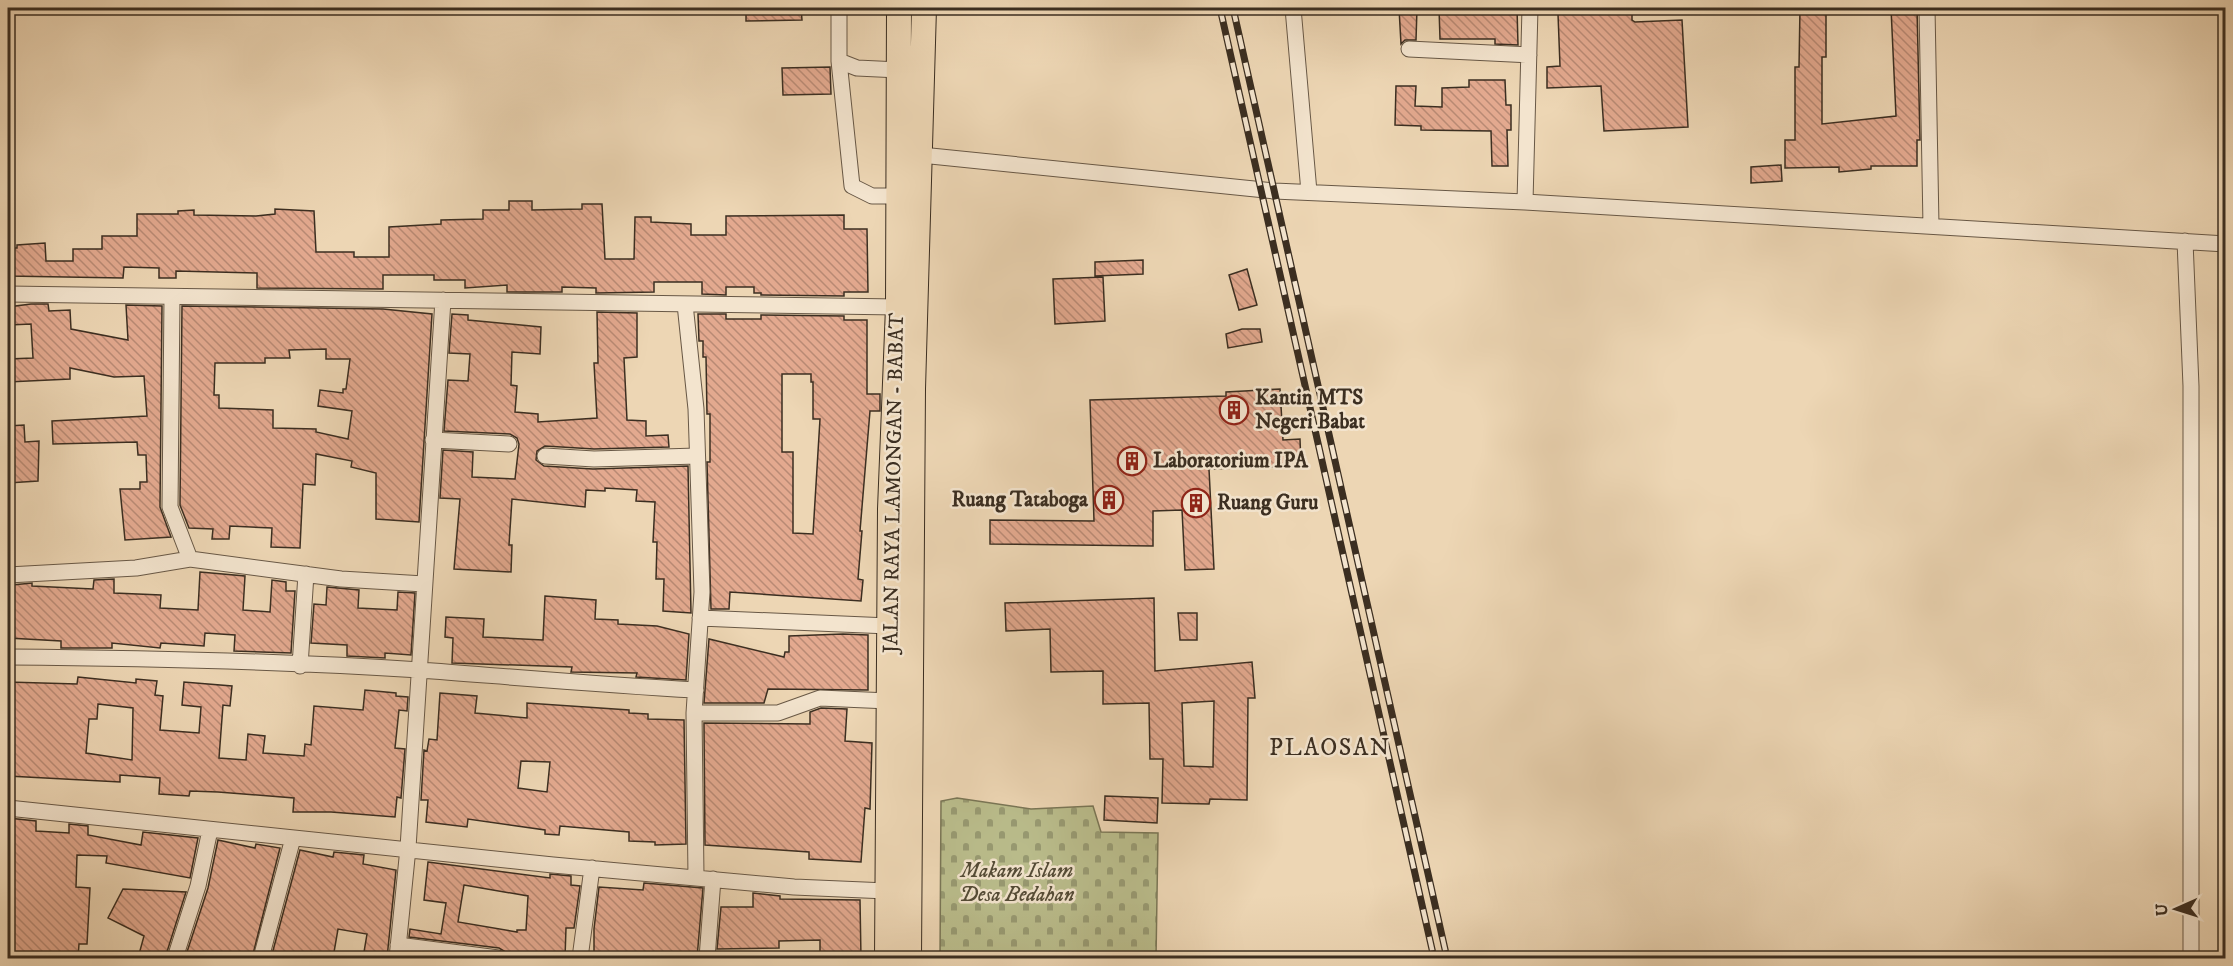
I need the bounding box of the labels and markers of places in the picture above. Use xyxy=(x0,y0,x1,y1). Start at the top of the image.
place label: Kantin MTS Negeri Babat xyxy=(1255,385,1365,435)
building icon: Kantin MTS Negeri Babat xyxy=(1218,394,1250,426)
building icon: Laboratorium IPA xyxy=(1116,445,1148,477)
place label: Laboratorium IPA xyxy=(1153,448,1309,474)
building icon: Ruang Tataboga xyxy=(1093,484,1125,516)
place label: Ruang Tataboga xyxy=(951,487,1089,513)
building icon: Ruang Guru xyxy=(1180,487,1212,519)
place label: Ruang Guru xyxy=(1217,490,1319,516)

